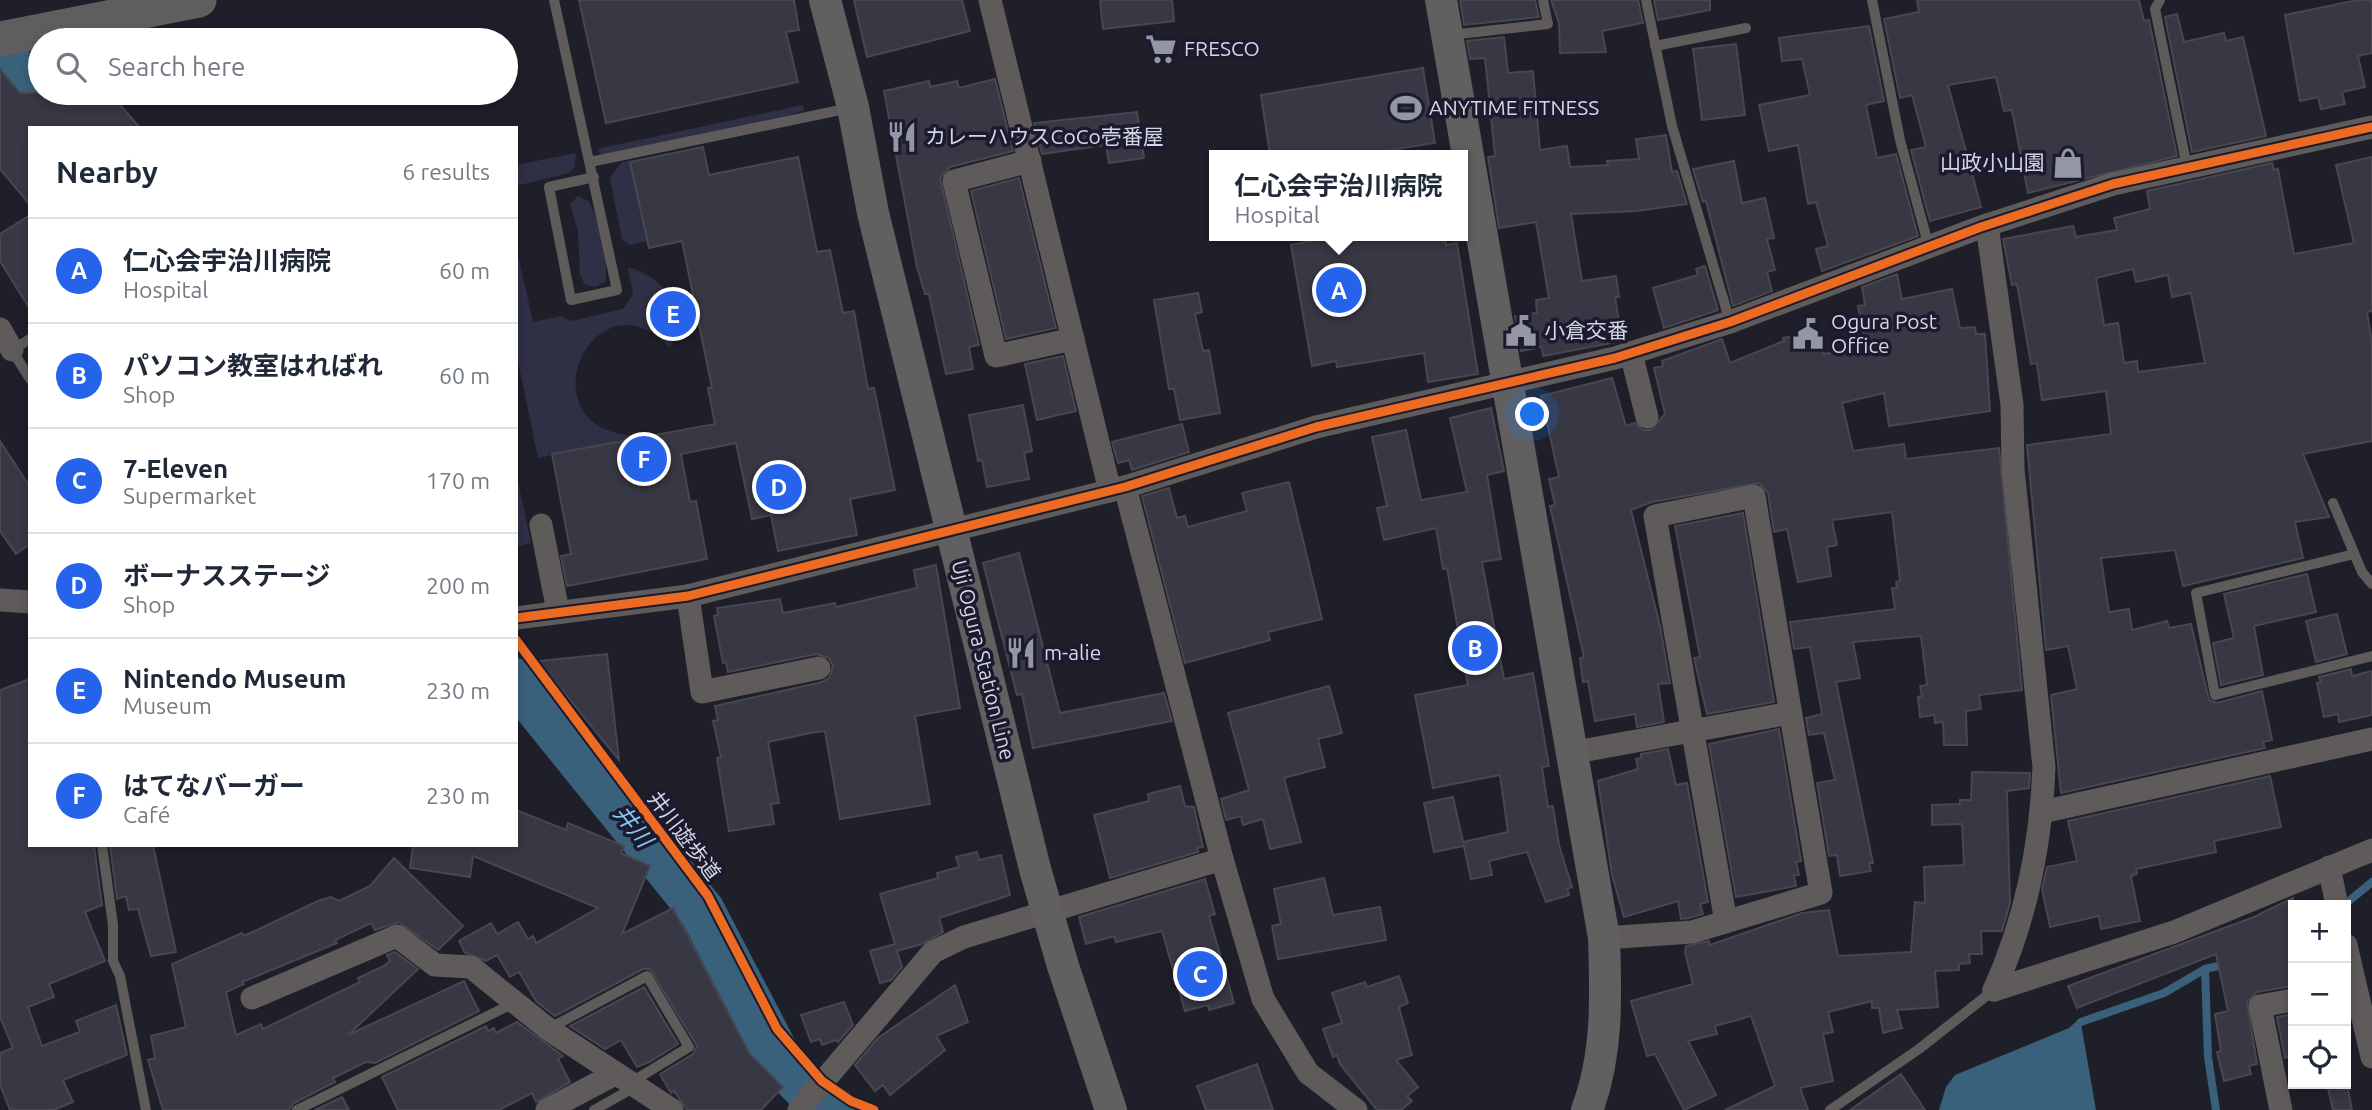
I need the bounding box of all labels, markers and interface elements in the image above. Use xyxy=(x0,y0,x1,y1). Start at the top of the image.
search box xyxy=(28,28,518,105)
supermarket icon: FRESCO xyxy=(1144,32,1178,66)
place label: FRESCO xyxy=(1184,36,1260,60)
icon: search xyxy=(52,48,90,86)
text: Search here xyxy=(108,52,245,81)
sports icon: ANYTIME FITNESS xyxy=(1389,91,1423,125)
place label: ANYTIME FITNESS xyxy=(1429,95,1599,119)
restaurant icon: カレーハウスCoCo壱番屋 xyxy=(885,120,919,154)
place label: カレーハウスCoCo壱番屋 xyxy=(925,124,1164,148)
shop icon: 山政小山園 xyxy=(2051,146,2085,180)
popup xyxy=(1209,150,1468,241)
place label: 山政小山園 xyxy=(1940,150,2045,174)
text: Nearby xyxy=(56,155,158,189)
text: 6 results xyxy=(402,159,490,184)
text: 仁心会宇治川病院 xyxy=(1234,171,1443,200)
text: Hospital xyxy=(1234,202,1320,227)
text: 仁心会宇治川病院 xyxy=(123,246,331,275)
text: A xyxy=(71,258,87,283)
text: 60 m xyxy=(439,258,490,283)
pin: A xyxy=(1316,264,1362,316)
text: Hospital xyxy=(123,277,208,302)
pin: E xyxy=(650,288,696,340)
place label: Ogura Post Office xyxy=(1831,309,1937,357)
public building icon: 小倉交番 xyxy=(1504,314,1538,348)
public building icon: Ogura Post Office xyxy=(1791,317,1825,351)
place label: 小倉交番 xyxy=(1544,318,1628,342)
text: パソコン教室はればれ xyxy=(123,351,383,380)
text: B xyxy=(71,363,87,388)
text: 60 m xyxy=(439,363,490,388)
text: Shop xyxy=(123,382,175,407)
your location xyxy=(1515,397,1549,431)
pin: F xyxy=(621,433,667,485)
text: 7-Eleven xyxy=(123,454,228,483)
pin: D xyxy=(756,461,802,513)
text: C xyxy=(72,468,86,493)
text: 170 m xyxy=(426,468,490,493)
text: Supermarket xyxy=(123,483,256,508)
street label: Uji Ogura Station Line xyxy=(948,557,1020,762)
text: ボーナスステージ xyxy=(123,561,330,590)
text: D xyxy=(71,573,87,598)
text: 200 m xyxy=(426,573,490,598)
text: Shop xyxy=(123,592,175,617)
pin: B xyxy=(1452,622,1498,674)
restaurant icon: m-alie xyxy=(1004,636,1038,670)
place label: m-alie xyxy=(1044,640,1101,664)
text: Nintendo Museum xyxy=(123,664,346,693)
text: E xyxy=(72,678,86,703)
text: 230 m xyxy=(426,678,490,703)
text: Museum xyxy=(123,693,212,718)
text: はてなバーガー xyxy=(123,771,305,800)
text: F xyxy=(73,783,85,808)
text: 230 m xyxy=(426,783,490,808)
street label: 井川遊歩道 xyxy=(644,786,726,885)
water label: 井川 xyxy=(609,800,659,854)
text: Café xyxy=(123,802,170,827)
map controls xyxy=(2288,900,2351,1089)
button: + xyxy=(2288,900,2351,963)
pin: C xyxy=(1177,948,1223,1000)
button: − xyxy=(2288,963,2351,1026)
button: locate xyxy=(2288,1026,2351,1089)

